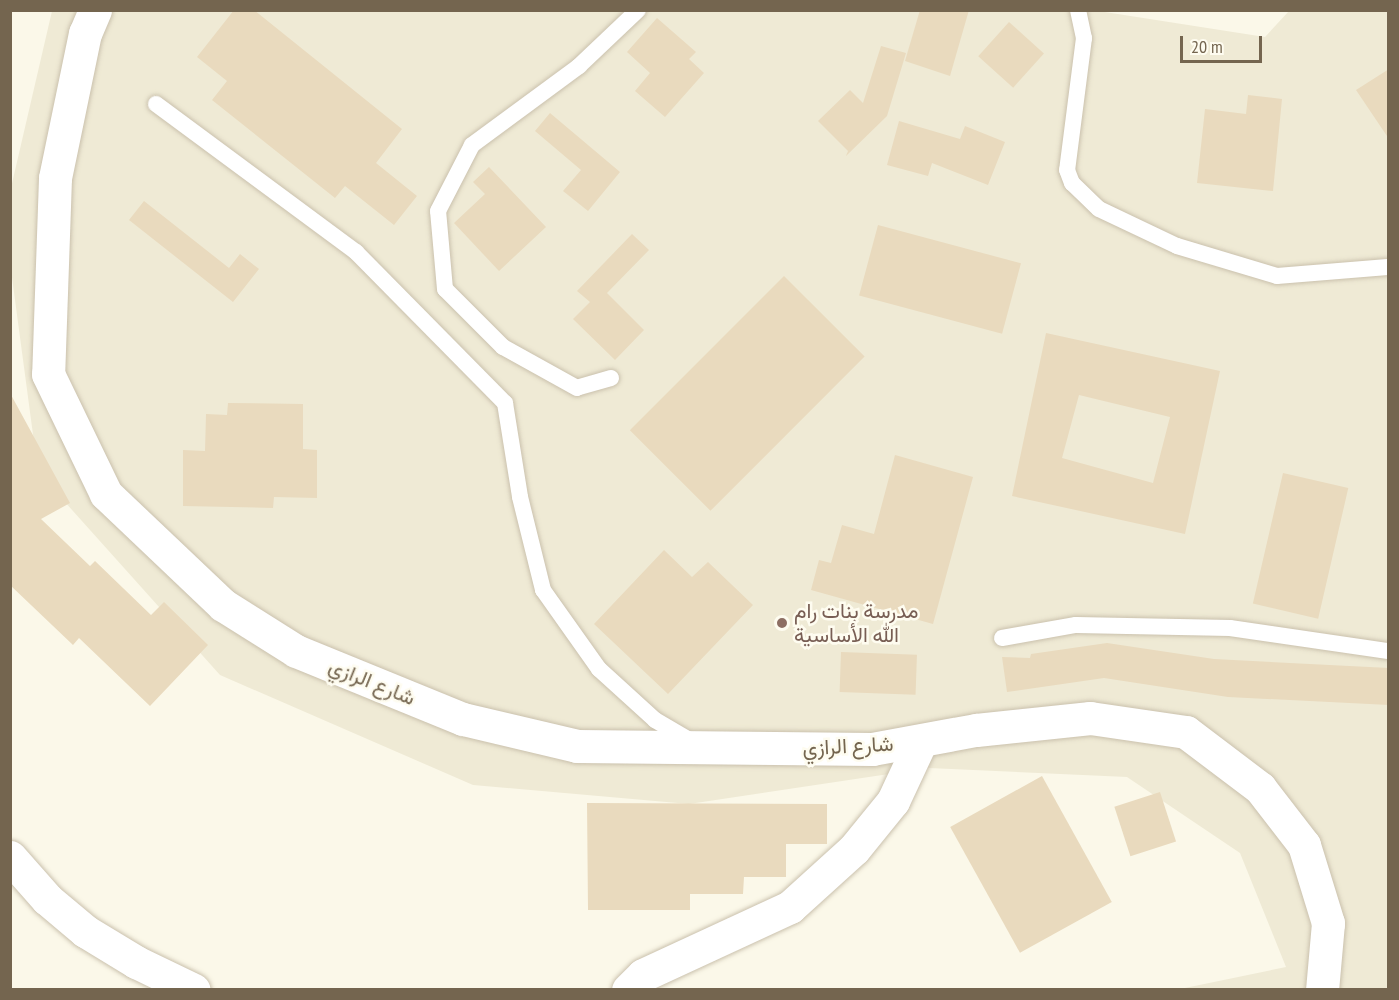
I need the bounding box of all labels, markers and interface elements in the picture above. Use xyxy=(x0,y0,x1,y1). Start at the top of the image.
scale bar xyxy=(1183,24,1266,62)
text: 20 m xyxy=(1191,35,1223,58)
place label: مدرسة بنات رام الله الأساسية xyxy=(794,598,919,648)
marker: مدرسة بنات رام الله الأساسية xyxy=(775,616,789,630)
street label: شارع الرازي xyxy=(325,653,419,711)
street label: شارع الرازي xyxy=(802,731,894,761)

